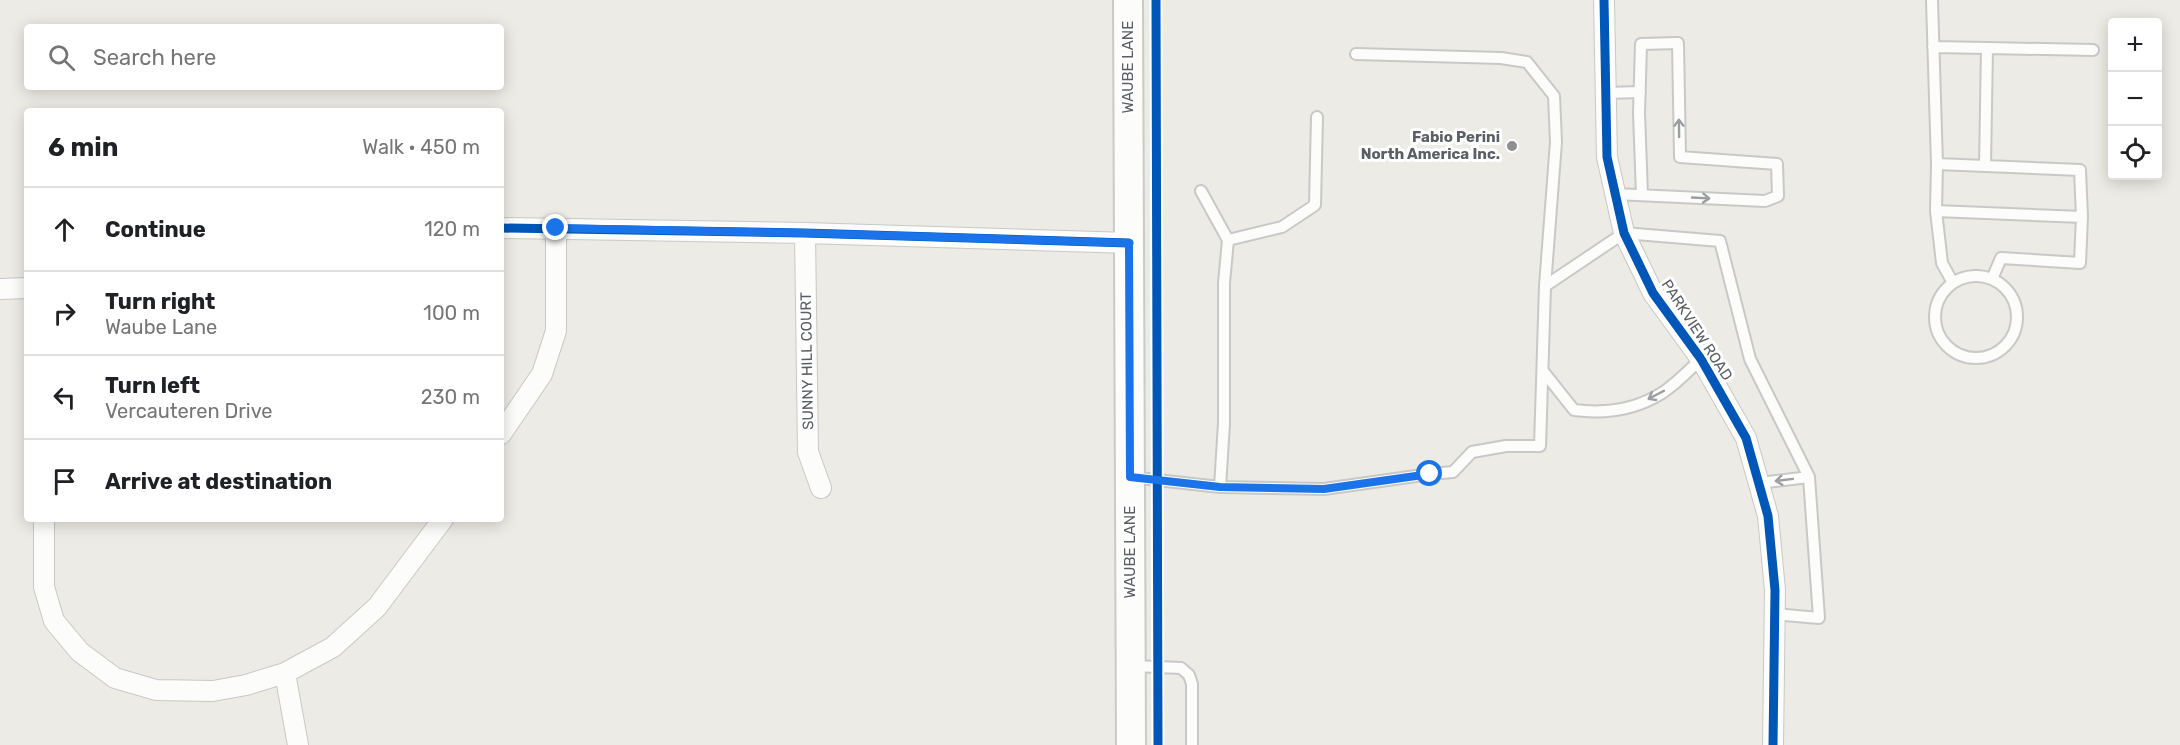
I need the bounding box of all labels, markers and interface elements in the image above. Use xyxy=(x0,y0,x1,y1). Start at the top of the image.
map controls xyxy=(2108,18,2162,180)
button: + xyxy=(2108,18,2162,72)
street label: WAUBE LANE xyxy=(1119,21,1137,113)
search box xyxy=(24,24,504,90)
icon: search xyxy=(45,41,78,74)
text: Search here xyxy=(93,44,216,71)
button: − xyxy=(2108,72,2162,126)
one-way arrow xyxy=(1673,119,1685,139)
button: locate xyxy=(2108,126,2162,180)
place label: Fabio Perini North America Inc. xyxy=(1361,128,1500,163)
text: 6 min xyxy=(48,132,118,163)
text: Walk · 450 m xyxy=(362,135,480,159)
marker: Fabio Perini North America Inc. xyxy=(1505,139,1519,153)
one-way arrow xyxy=(1690,193,1710,204)
icon: ahead xyxy=(48,213,81,246)
route end xyxy=(542,214,568,240)
text: Continue xyxy=(105,216,206,243)
text: 120 m xyxy=(424,217,480,241)
street label: PARKVIEW ROAD xyxy=(1658,276,1736,384)
text: Turn right xyxy=(105,288,215,315)
street label: SUNNY HILL COURT xyxy=(797,292,817,430)
icon: right xyxy=(48,297,81,330)
text: 100 m xyxy=(423,301,480,325)
text: Waube Lane xyxy=(105,315,217,339)
text: Turn left xyxy=(105,372,200,399)
icon: left xyxy=(48,381,81,414)
text: 230 m xyxy=(421,385,480,409)
one-way arrow xyxy=(1648,389,1665,401)
text: Vercauteren Drive xyxy=(105,399,273,423)
route start xyxy=(1416,460,1442,486)
icon: arrive xyxy=(48,465,81,498)
text: Arrive at destination xyxy=(105,468,332,495)
one-way arrow xyxy=(1775,475,1794,486)
street label: WAUBE LANE xyxy=(1121,506,1139,598)

